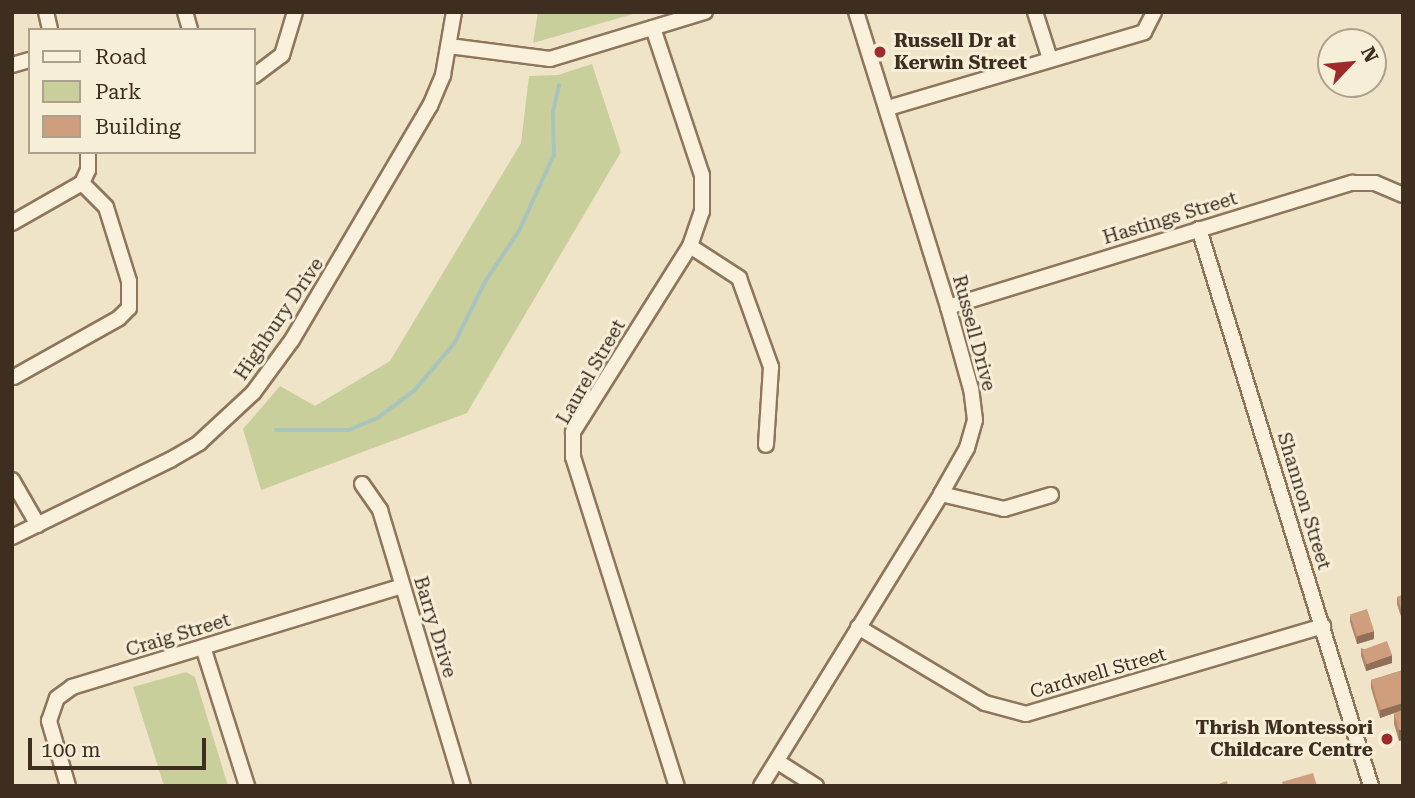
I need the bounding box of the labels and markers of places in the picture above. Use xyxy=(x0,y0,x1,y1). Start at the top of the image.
place label: Russell Dr at Kerwin Street xyxy=(894,30,1027,74)
marker: Russell Dr at Kerwin Street xyxy=(872,44,888,60)
place label: Thrish Montessori Childcare Centre xyxy=(1196,717,1373,761)
marker: Thrish Montessori Childcare Centre xyxy=(1379,731,1395,747)

